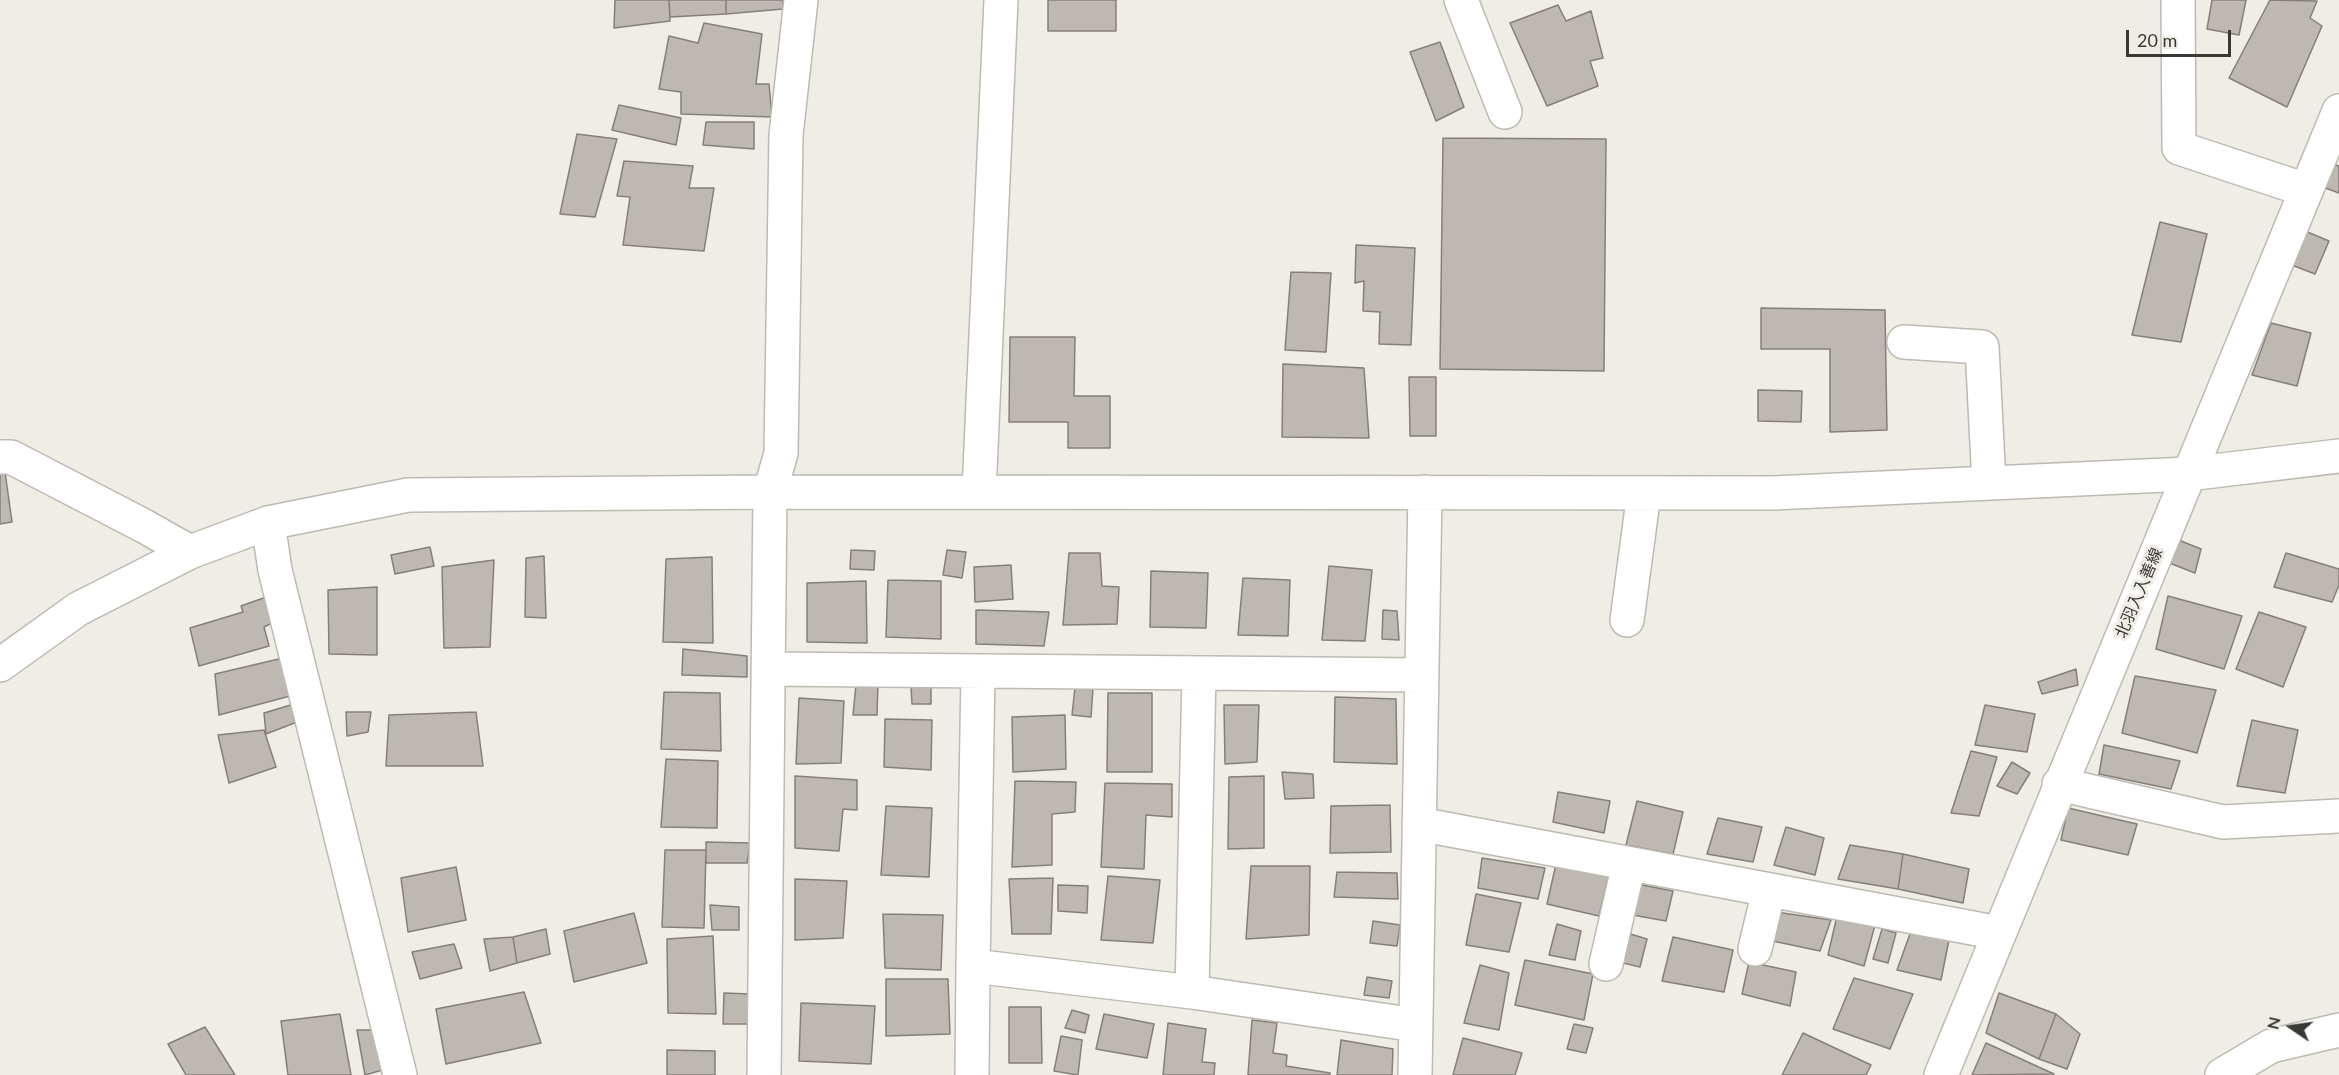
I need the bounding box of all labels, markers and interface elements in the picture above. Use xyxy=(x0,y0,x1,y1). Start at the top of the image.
scale bar xyxy=(2129,18,2234,56)
text: 20 m xyxy=(2137,29,2177,51)
street label: 北羽入入善線 xyxy=(2111,545,2167,641)
north arrow xyxy=(2261,997,2321,1057)
text: N xyxy=(2262,1015,2284,1031)

